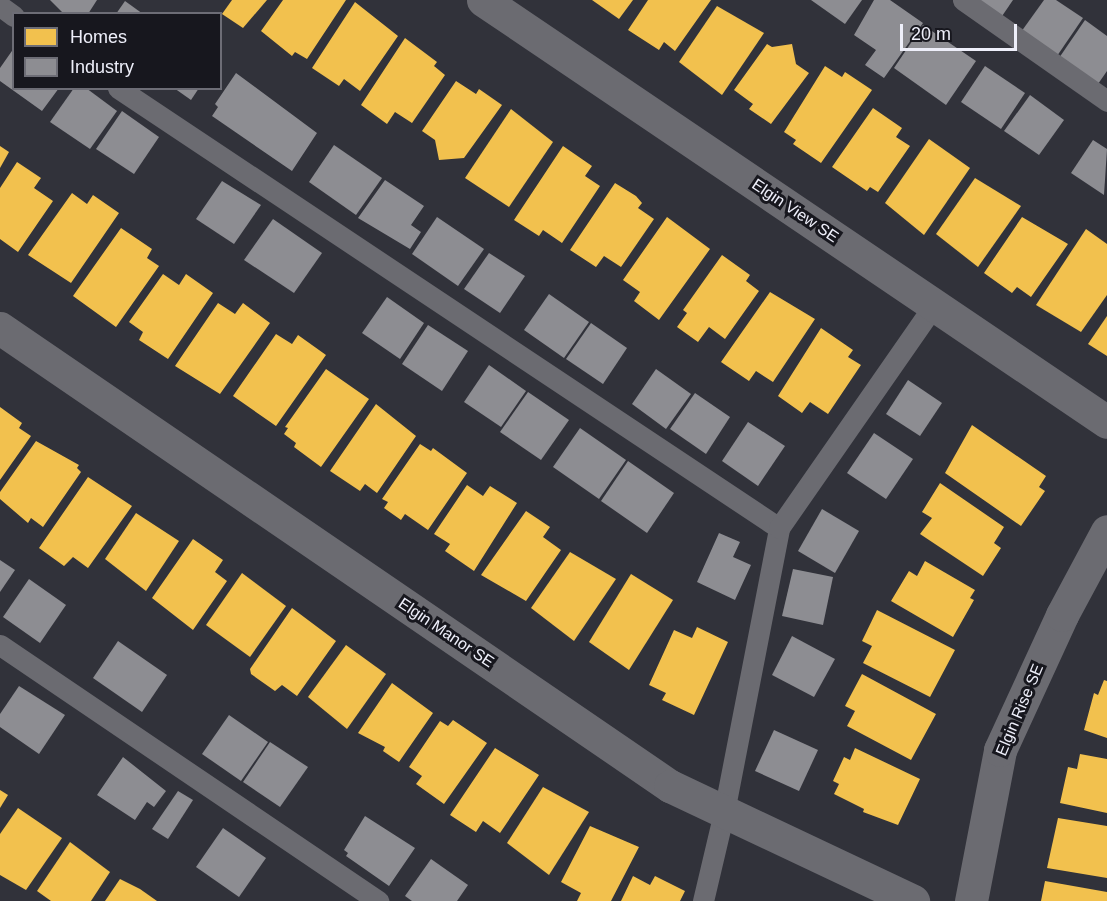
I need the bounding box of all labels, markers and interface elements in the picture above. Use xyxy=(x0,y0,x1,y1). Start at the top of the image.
legend xyxy=(12,12,222,90)
scale bar xyxy=(903,12,1020,50)
text: 20 m xyxy=(911,24,951,44)
text: Homes xyxy=(70,27,127,47)
text: Industry xyxy=(70,57,134,77)
street label: Elgin View SE xyxy=(748,175,842,247)
street label: Elgin Manor SE xyxy=(395,594,497,672)
street label: Elgin Rise SE xyxy=(992,661,1048,759)

